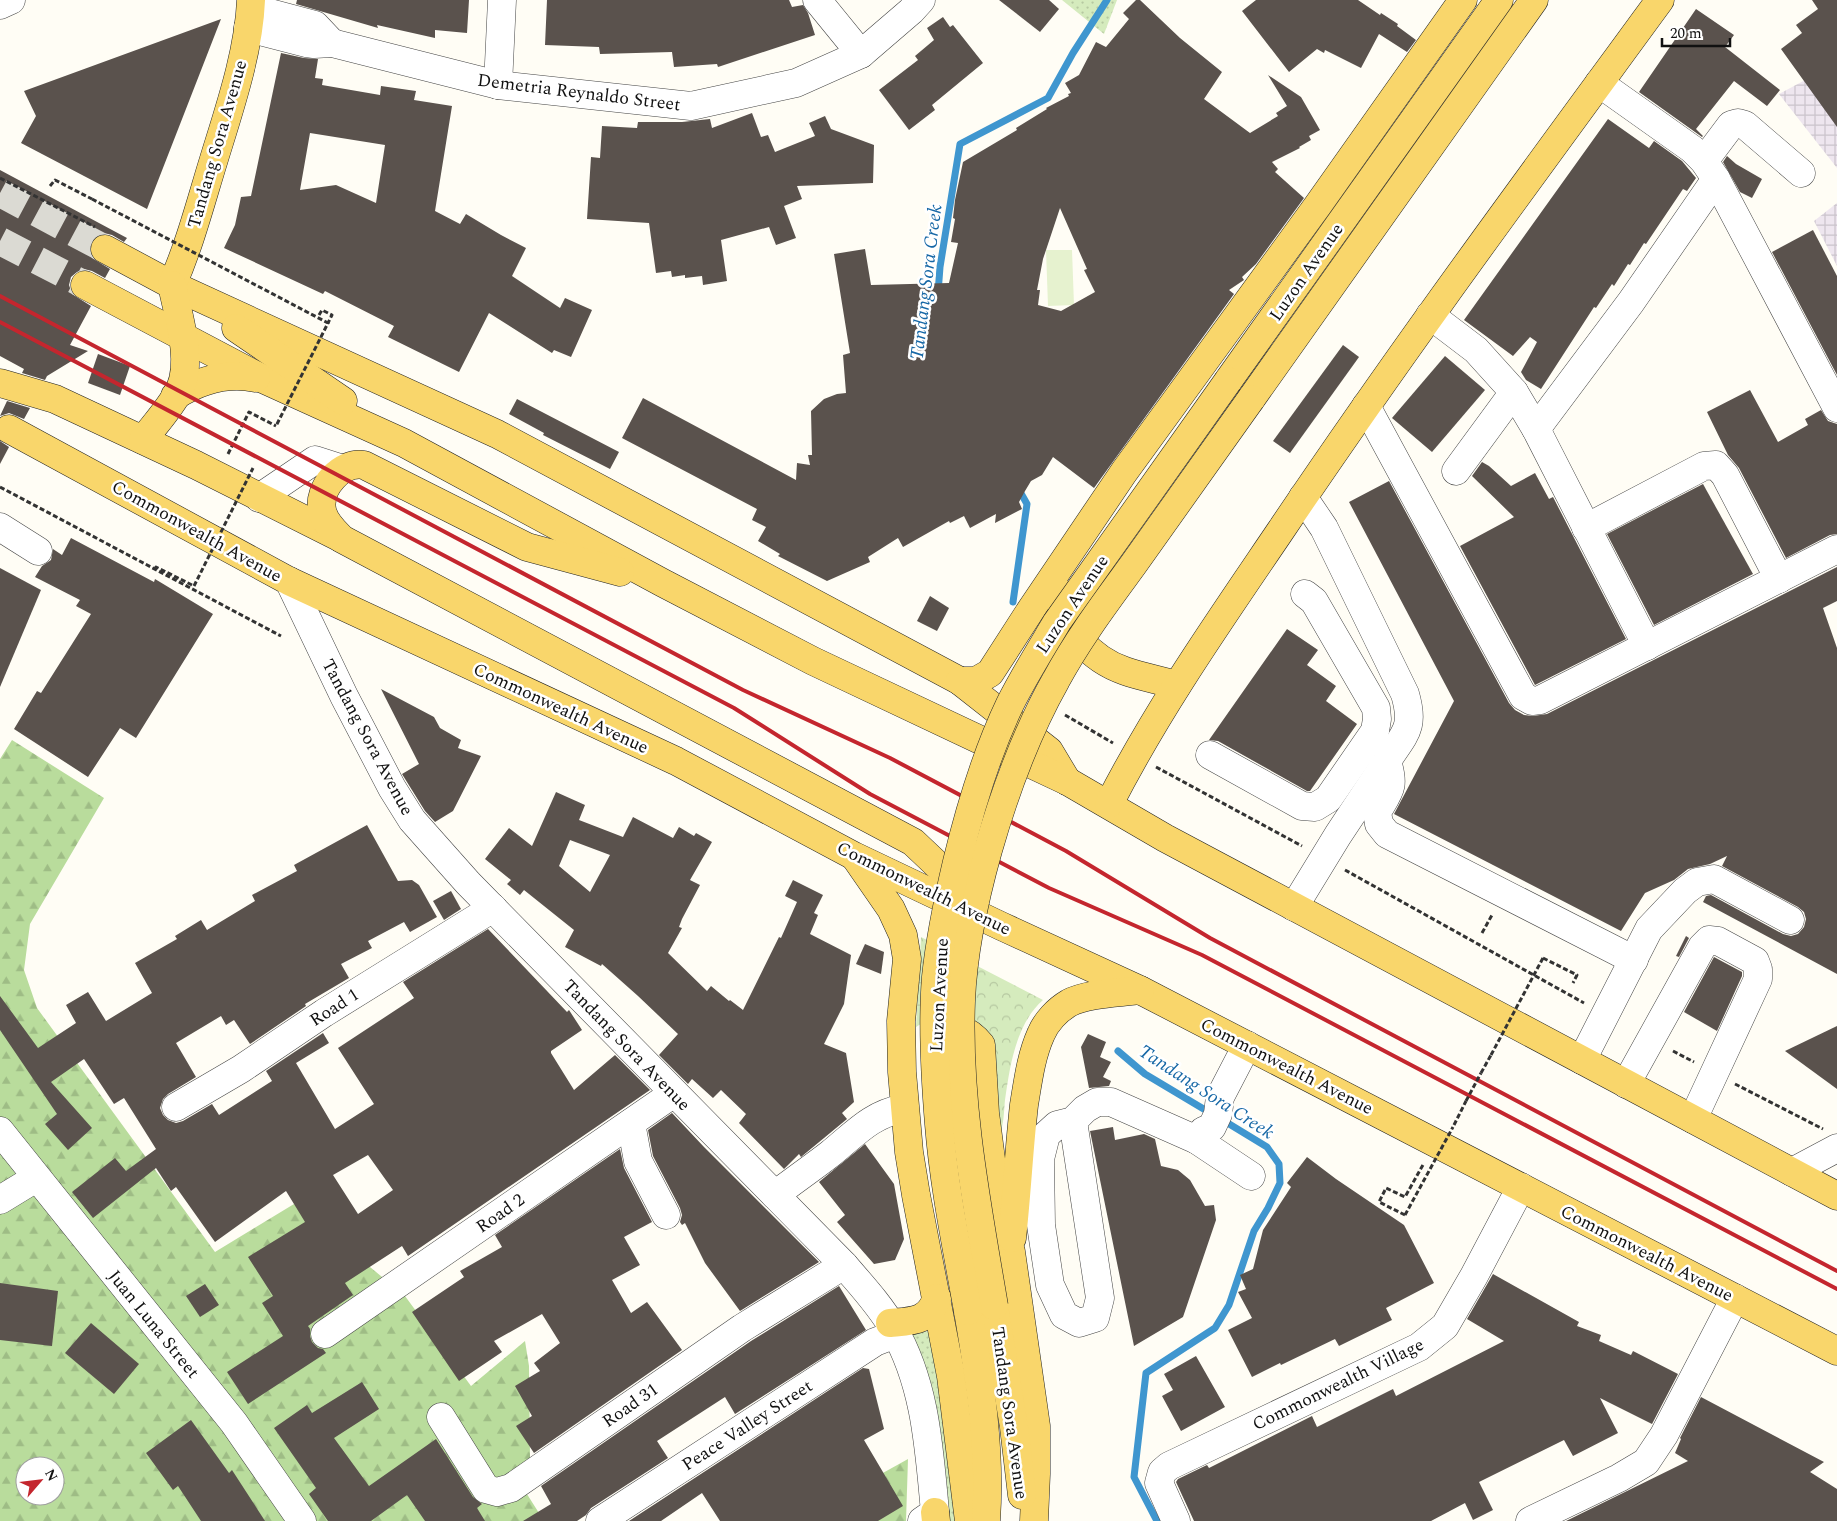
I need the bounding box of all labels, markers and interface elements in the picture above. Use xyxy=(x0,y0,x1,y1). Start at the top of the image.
scale bar xyxy=(1662,15,1730,47)
text: 20 m xyxy=(1670,22,1702,45)
street label: Tandang Sora Avenue xyxy=(181,57,254,231)
street label: Demetria Reynaldo Street xyxy=(476,67,682,118)
water label: Tandang Sora Creek xyxy=(903,203,950,362)
street label: Luzon Avenue xyxy=(1263,218,1350,327)
street label: Commonwealth Avenue xyxy=(107,473,287,590)
street label: Luzon Avenue xyxy=(1029,549,1116,659)
street label: Tandang Sora Avenue xyxy=(315,654,420,820)
street label: Commonwealth Avenue xyxy=(469,656,653,761)
street label: Commonwealth Avenue xyxy=(832,834,1015,942)
street label: Luzon Avenue xyxy=(923,937,956,1053)
street label: Tandang Sora Avenue xyxy=(557,973,697,1117)
street label: Road 1 xyxy=(304,981,364,1033)
street label: Commonwealth Avenue xyxy=(1196,1011,1378,1122)
water label: Tandang Sora Creek xyxy=(1133,1037,1280,1147)
street label: Road 2 xyxy=(470,1187,530,1240)
street label: Commonwealth Avenue xyxy=(1556,1198,1738,1309)
street label: Juan Luna Street xyxy=(101,1264,206,1385)
street label: Tandang Sora Avenue xyxy=(984,1325,1035,1501)
street label: Commonwealth Village xyxy=(1248,1331,1429,1438)
street label: Peace Valley Street xyxy=(676,1373,818,1478)
street label: Road 31 xyxy=(597,1376,664,1435)
north arrow xyxy=(15,1456,65,1506)
text: N xyxy=(39,1465,63,1485)

